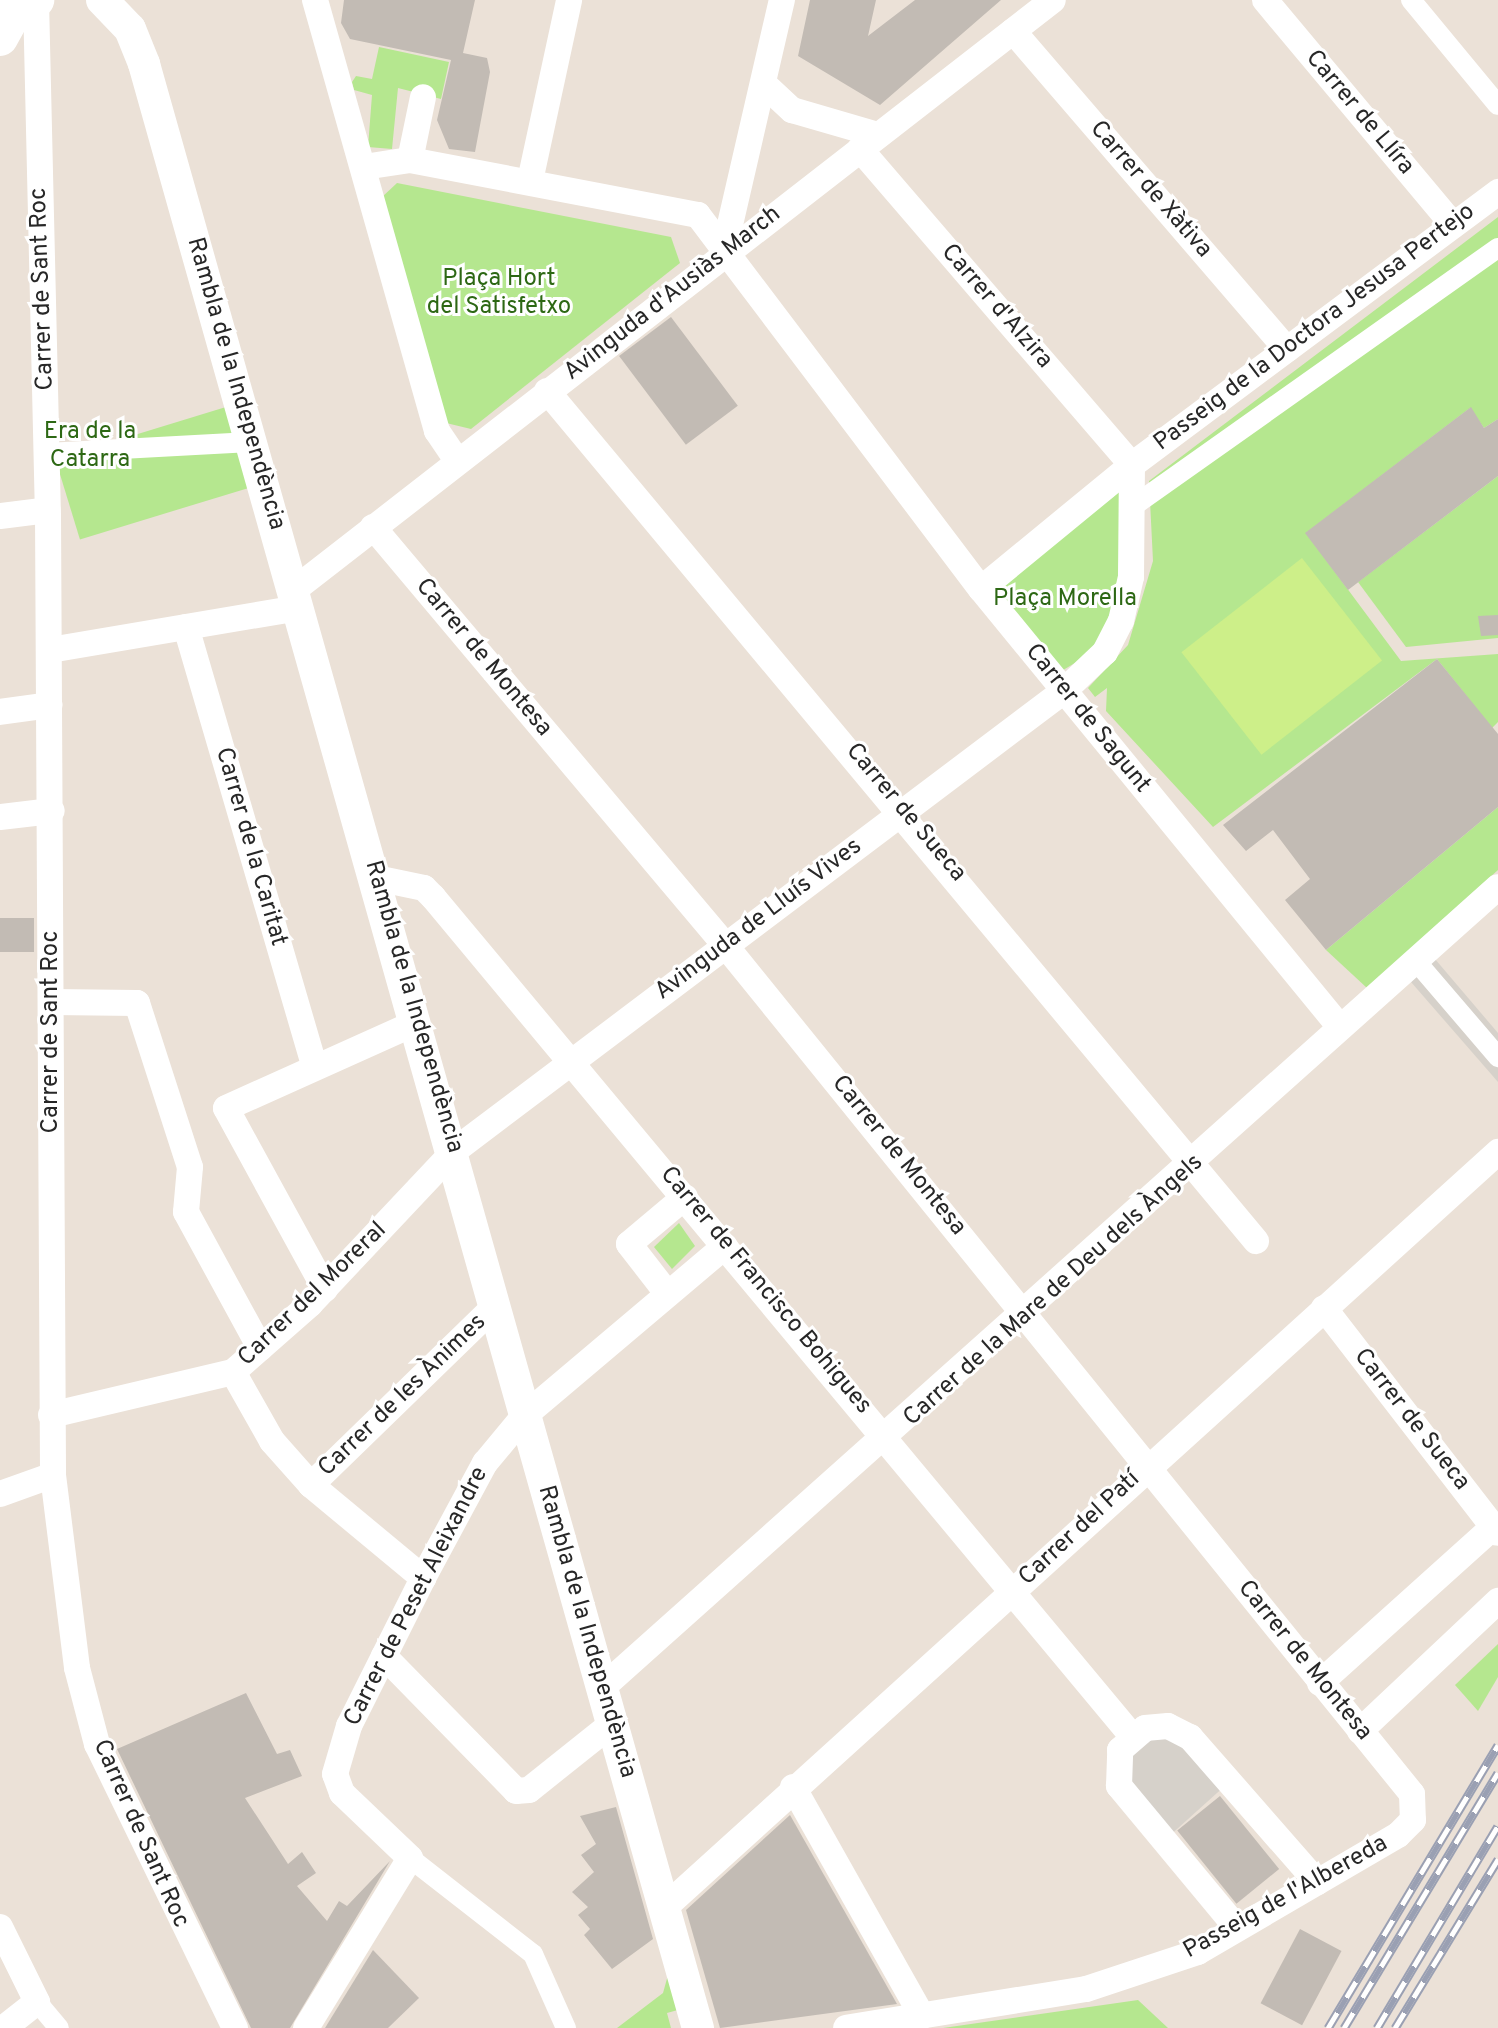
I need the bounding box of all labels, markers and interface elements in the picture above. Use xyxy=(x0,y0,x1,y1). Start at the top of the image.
street label: Carrer de Llíra xyxy=(1299,45,1419,181)
street label: Carrer de Xàtiva xyxy=(1083,116,1217,264)
street label: Carrer de Sant Roc xyxy=(25,187,61,391)
street label: Passeig de la Doctora Jesusa Pertejo xyxy=(1149,198,1481,458)
street label: Avinguda d'Ausiàs March xyxy=(559,200,787,388)
street label: Rambla de la Independència xyxy=(179,234,291,534)
street label: Carrer d'Alzira xyxy=(934,239,1058,375)
park label: Plaça Hort del Satisfetxo xyxy=(427,266,571,322)
park label: Era de la Catarra xyxy=(44,419,136,475)
street label: Carrer de Montesa xyxy=(408,573,558,743)
park label: Plaça Morella xyxy=(993,586,1137,614)
street label: Carrer de Sagunt xyxy=(1018,639,1156,799)
street label: Carrer de Sueca xyxy=(839,738,971,888)
street label: Carrer de la Caritat xyxy=(208,744,292,950)
street label: Avinguda de Lluís Vives xyxy=(650,833,868,1007)
street label: Rambla de la Independència xyxy=(357,857,469,1157)
street label: Carrer de Sant Roc xyxy=(38,931,66,1133)
street label: Carrer de Montesa xyxy=(825,1070,971,1242)
street label: Carrer de la Mare de Deu dels Àngels xyxy=(898,1149,1210,1433)
street label: Carrer de Francisco Bohigues xyxy=(653,1161,877,1421)
street label: Carrer del Moreral xyxy=(233,1217,393,1373)
street label: Carrer de les Ànimes xyxy=(313,1308,493,1484)
street label: Carrer de Sueca xyxy=(1347,1343,1475,1497)
street label: Carrer de Peset Aleixandre xyxy=(339,1462,495,1732)
street label: Carrer del Patí xyxy=(1014,1466,1146,1592)
street label: Rambla de la Independència xyxy=(530,1482,642,1782)
street label: Carrer de Montesa xyxy=(1231,1575,1377,1747)
street label: Carrer de Sant Roc xyxy=(86,1735,194,1933)
street label: Passeig de l'Albereda xyxy=(1179,1830,1393,1966)

